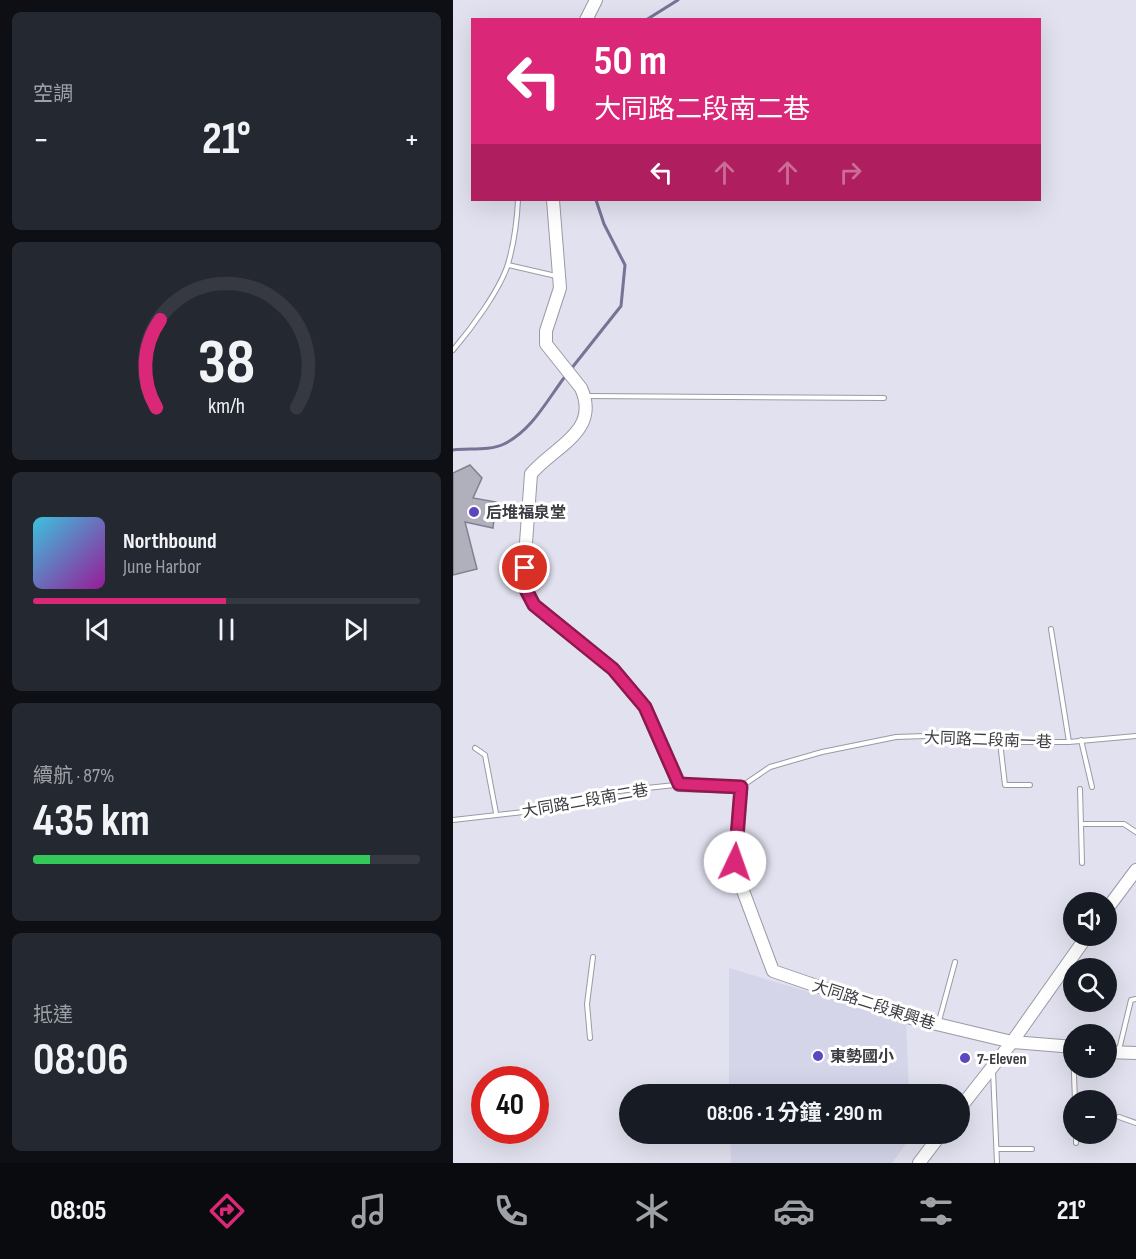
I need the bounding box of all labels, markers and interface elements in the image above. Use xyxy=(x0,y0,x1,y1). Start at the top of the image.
text: 50 m xyxy=(594,36,667,87)
icon: left xyxy=(495,42,573,120)
text: 空調 xyxy=(33,82,73,106)
text: 大同路二段南二巷 xyxy=(594,94,810,126)
text: 21° xyxy=(202,112,251,167)
text: − xyxy=(33,120,49,160)
text: + xyxy=(404,120,420,160)
icon: left xyxy=(645,156,678,189)
icon: ahead xyxy=(708,156,741,189)
icon: ahead xyxy=(771,156,804,189)
icon: right xyxy=(834,156,867,189)
text: 38 xyxy=(198,326,255,401)
text: km/h xyxy=(208,395,245,420)
place label: 后堆福泉堂 xyxy=(486,503,566,523)
marker: 后堆福泉堂 xyxy=(467,505,481,519)
text: Northbound xyxy=(123,528,217,555)
pin xyxy=(499,542,550,593)
icon: arrive xyxy=(508,551,541,584)
text: June Harbor xyxy=(123,555,201,579)
icon: previous xyxy=(81,613,114,646)
icon: pause xyxy=(210,613,243,646)
icon: next xyxy=(339,613,372,646)
street label: 大同路二段南一巷 xyxy=(924,729,1052,752)
text: 續航 · 87% xyxy=(33,764,115,788)
street label: 大同路二段南二巷 xyxy=(521,781,650,822)
text: 435 km xyxy=(33,794,150,849)
position arrow xyxy=(703,830,767,894)
map controls xyxy=(1063,892,1117,1144)
button: sound xyxy=(1063,892,1117,946)
button: search xyxy=(1063,958,1117,1012)
street label: 大同路二段東興巷 xyxy=(810,977,937,1034)
text: 抵達 xyxy=(33,1003,73,1027)
button: + xyxy=(1063,1024,1117,1078)
text: 08:06 xyxy=(33,1033,128,1088)
place label: 東勢國小 xyxy=(830,1048,894,1067)
marker: 東勢國小 xyxy=(811,1049,825,1063)
place label: 7-Eleven xyxy=(977,1050,1027,1069)
marker: 7-Eleven xyxy=(958,1051,972,1065)
speed limit sign: 40 xyxy=(471,1066,549,1144)
button: − xyxy=(1063,1090,1117,1144)
text: 08:06 · 1 分鐘 · 290 m xyxy=(707,1100,882,1127)
icon: directions xyxy=(206,1190,248,1232)
icon: music xyxy=(348,1190,390,1232)
icon: phone xyxy=(490,1190,532,1232)
icon: climate xyxy=(631,1190,673,1232)
icon: car xyxy=(773,1190,815,1232)
icon: filters xyxy=(915,1190,957,1232)
text: 08:05 xyxy=(50,1195,106,1227)
text: 21° xyxy=(1057,1195,1086,1227)

